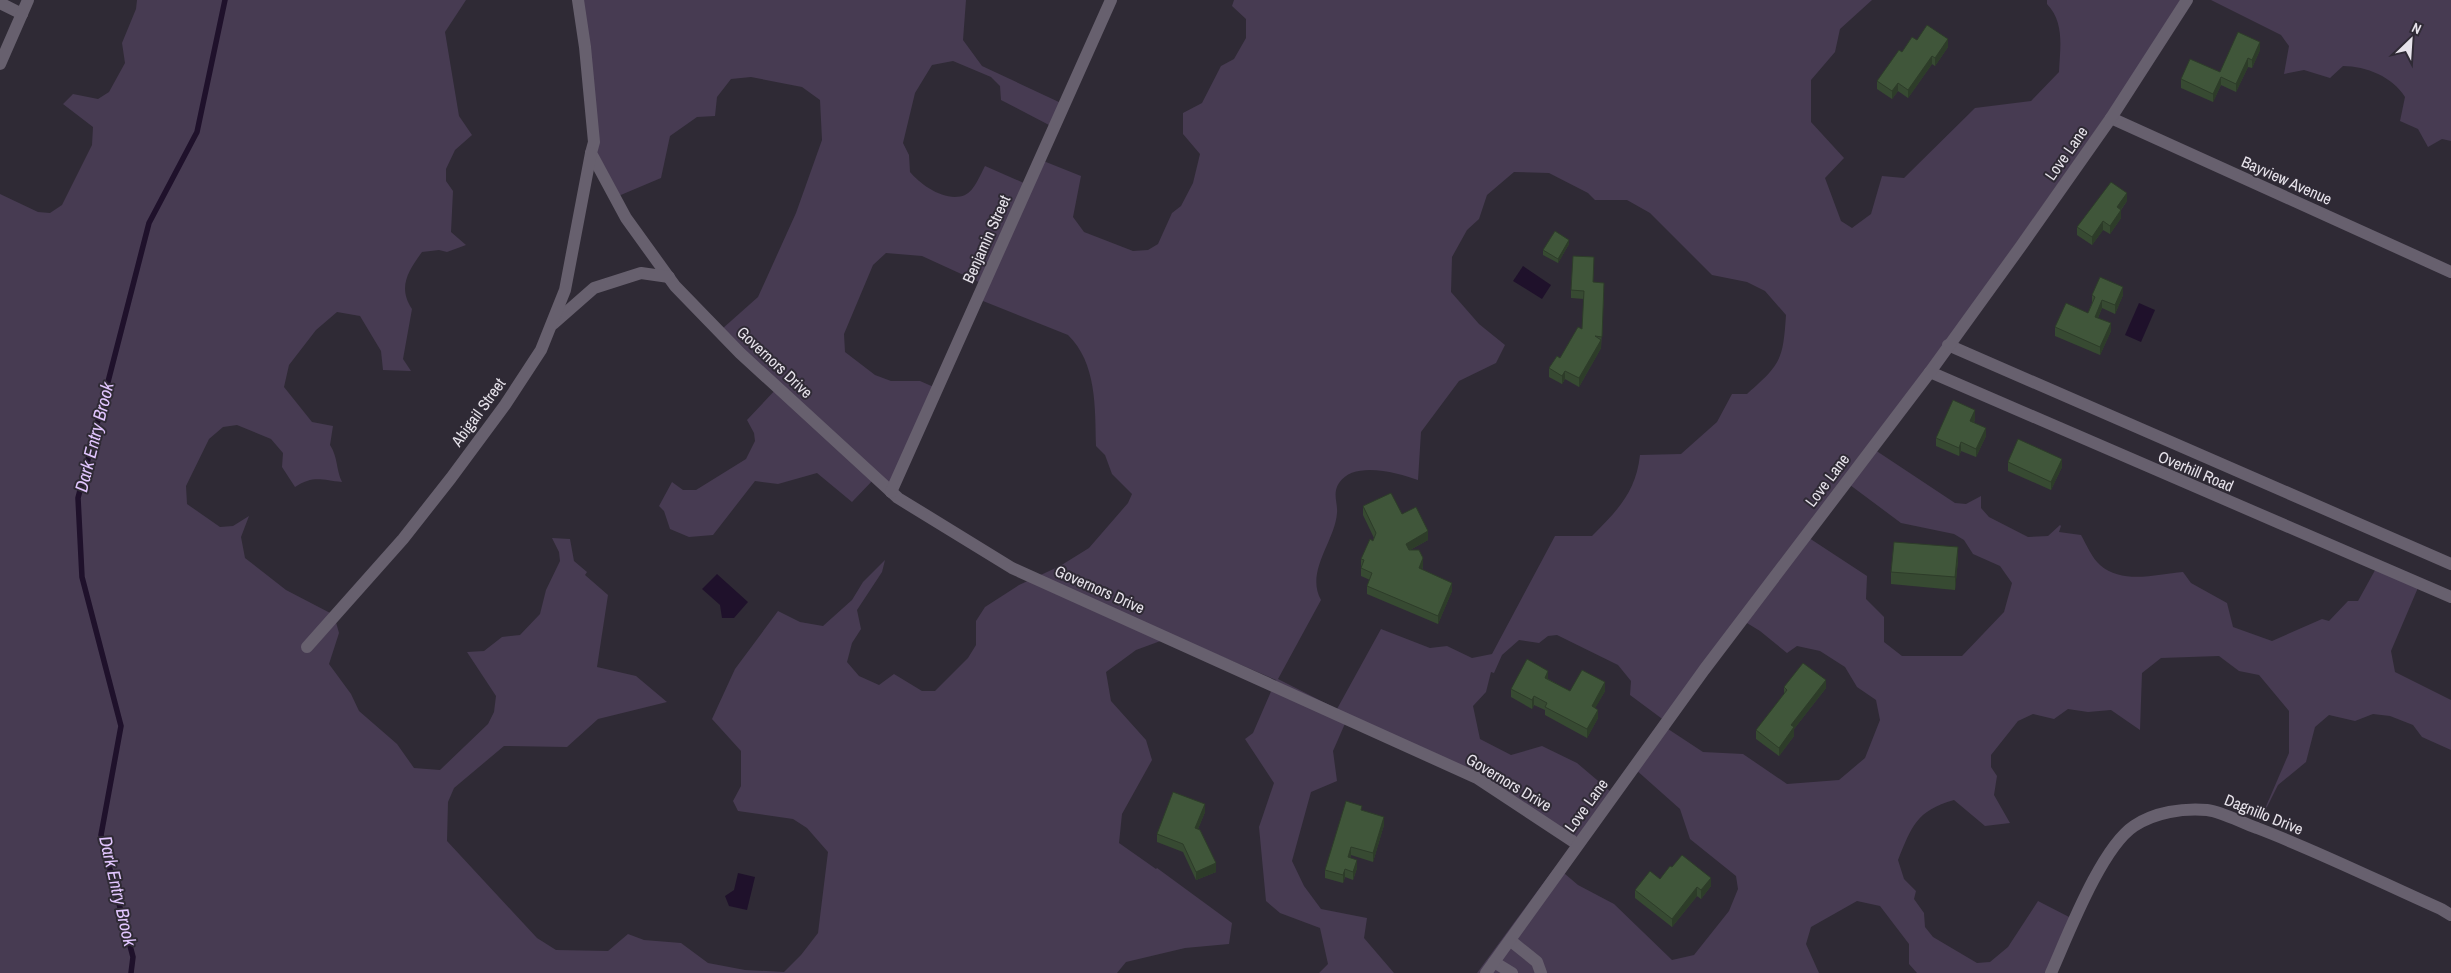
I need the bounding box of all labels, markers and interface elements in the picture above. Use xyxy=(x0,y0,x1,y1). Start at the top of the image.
north arrow xyxy=(2386,15,2436,65)
text: N xyxy=(2409,18,2424,38)
street label: Love Lane xyxy=(2039,122,2093,184)
street label: Bayview Avenue xyxy=(2238,150,2336,210)
street label: Benjamin Street xyxy=(957,191,1015,286)
street label: Governors Drive xyxy=(732,321,818,403)
street label: Abigail Street xyxy=(445,373,510,451)
water label: Dark Entry Brook xyxy=(68,379,120,495)
street label: Overhill Road xyxy=(2155,445,2237,497)
street label: Love Lane xyxy=(1800,449,1854,511)
street label: Governors Drive xyxy=(1052,559,1148,619)
street label: Governors Drive xyxy=(1462,748,1556,816)
street label: Love Lane xyxy=(1559,774,1613,836)
street label: Dagnillo Drive xyxy=(2221,788,2307,840)
water label: Dark Entry Brook xyxy=(93,833,143,949)

